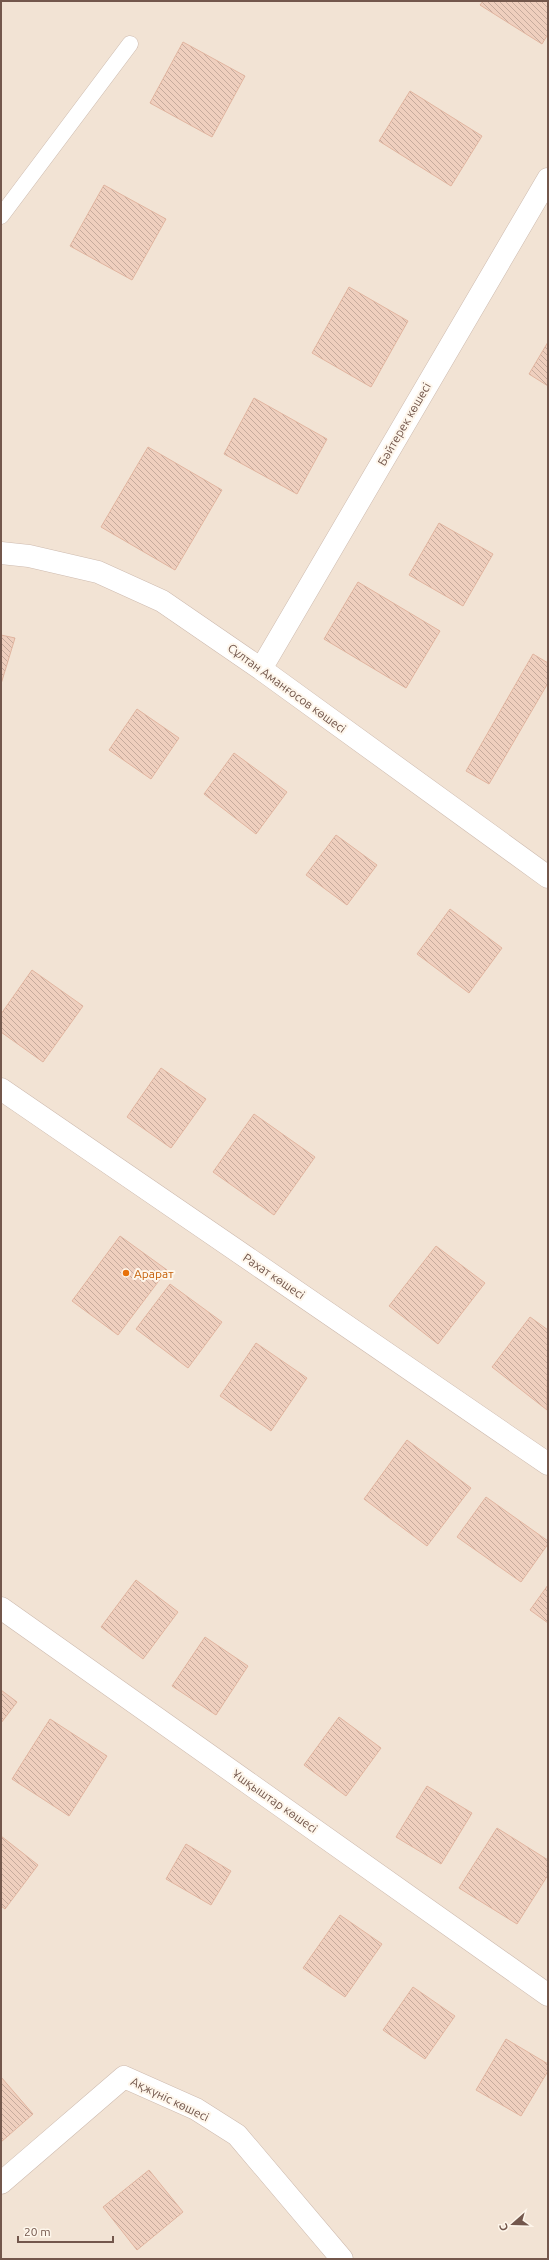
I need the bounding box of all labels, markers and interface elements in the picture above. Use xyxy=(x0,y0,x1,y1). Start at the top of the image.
street label: Бәйтерек көшесі xyxy=(375,380,433,468)
street label: Сұлтан Аманғосов көшесі xyxy=(225,641,349,735)
street label: Рахат көшесі xyxy=(241,1251,307,1301)
place label: Арарат xyxy=(134,1267,174,1280)
marker: Арарат xyxy=(121,1268,131,1278)
street label: Ұшқыштар көшесі xyxy=(230,1767,320,1835)
street label: Ақжүніс көшесі xyxy=(129,2074,211,2124)
north arrow xyxy=(493,2204,533,2244)
scale bar xyxy=(18,2218,113,2244)
text: С xyxy=(497,2222,510,2233)
text: 20 m xyxy=(24,2225,51,2238)

